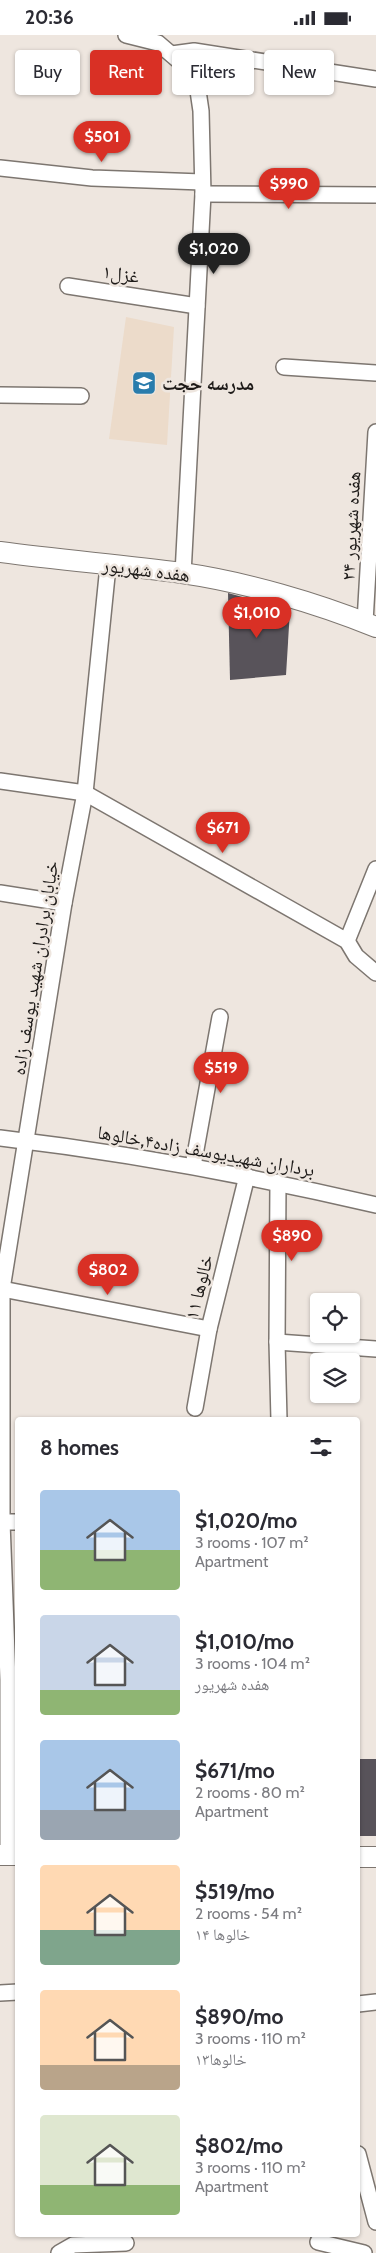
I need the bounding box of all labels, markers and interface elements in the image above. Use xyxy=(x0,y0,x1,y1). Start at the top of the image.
text: 20:36 xyxy=(25,6,74,29)
chip: Buy xyxy=(15,50,80,95)
chip: Rent xyxy=(90,50,162,95)
chip: Filters xyxy=(172,50,254,95)
chip: New xyxy=(264,50,334,95)
pin: $501 xyxy=(72,121,132,163)
text: $501 xyxy=(84,127,120,146)
pin: $990 xyxy=(259,167,319,210)
text: $990 xyxy=(270,174,308,193)
pin: $1,020 xyxy=(173,233,255,275)
text: $1,020 xyxy=(189,239,239,258)
street label: غزل۱ xyxy=(101,260,142,288)
school or university icon: مدرسه حجت xyxy=(131,370,157,396)
place label: مدرسه حجت xyxy=(162,372,254,395)
street label: هفده شهریور ۲۴ xyxy=(337,471,365,581)
street label: هفده شهریور xyxy=(100,553,191,587)
pin: $1,010 xyxy=(216,597,298,639)
text: $1,010 xyxy=(233,603,281,622)
pin: $671 xyxy=(193,811,253,854)
text: $671 xyxy=(207,818,239,837)
street label: خیابان برادران شهید یوسف زاده xyxy=(7,859,63,1077)
pin: $519 xyxy=(191,1051,251,1094)
text: $519 xyxy=(205,1058,237,1077)
street label: برداران شهیدیوسف زاده۴,خالوها xyxy=(96,1121,316,1181)
pin: $890 xyxy=(262,1219,322,1262)
text: $890 xyxy=(272,1226,312,1245)
street label: خالوها ۱۱ xyxy=(180,1252,218,1322)
pin: $802 xyxy=(78,1253,138,1296)
text: $802 xyxy=(89,1260,127,1279)
map controls xyxy=(310,1293,360,1403)
button: locate xyxy=(310,1293,360,1343)
button: layers xyxy=(310,1353,360,1403)
icon: filters xyxy=(307,1433,335,1461)
text: 8 homes xyxy=(40,1435,119,1460)
text: $1,020/mo xyxy=(195,1508,297,1533)
icon: home xyxy=(80,1510,140,1570)
text: 3 rooms · 107 m² xyxy=(195,1533,309,1552)
text: Apartment xyxy=(195,1552,268,1571)
text: $1,010/mo xyxy=(195,1629,294,1654)
icon: home xyxy=(80,1635,140,1695)
text: 3 rooms · 104 m² xyxy=(195,1654,310,1673)
text: هفده شهریور xyxy=(195,1675,269,1694)
text: $671/mo xyxy=(195,1758,275,1783)
icon: home xyxy=(80,1760,140,1820)
text: 2 rooms · 80 m² xyxy=(195,1783,305,1802)
text: Apartment xyxy=(195,1802,268,1821)
text: $519/mo xyxy=(195,1879,275,1904)
icon: home xyxy=(80,1885,140,1945)
text: 2 rooms · 54 m² xyxy=(195,1904,302,1923)
text: خالوها ۱۴ xyxy=(195,1925,250,1944)
text: $890/mo xyxy=(195,2004,283,2029)
icon: home xyxy=(80,2010,140,2070)
text: 3 rooms · 110 m² xyxy=(195,2029,306,2048)
text: خالوها۱۳ xyxy=(195,2050,247,2069)
text: $802/mo xyxy=(195,2133,283,2158)
icon: home xyxy=(80,2135,140,2195)
text: 3 rooms · 110 m² xyxy=(195,2158,306,2177)
text: Apartment xyxy=(195,2177,268,2196)

